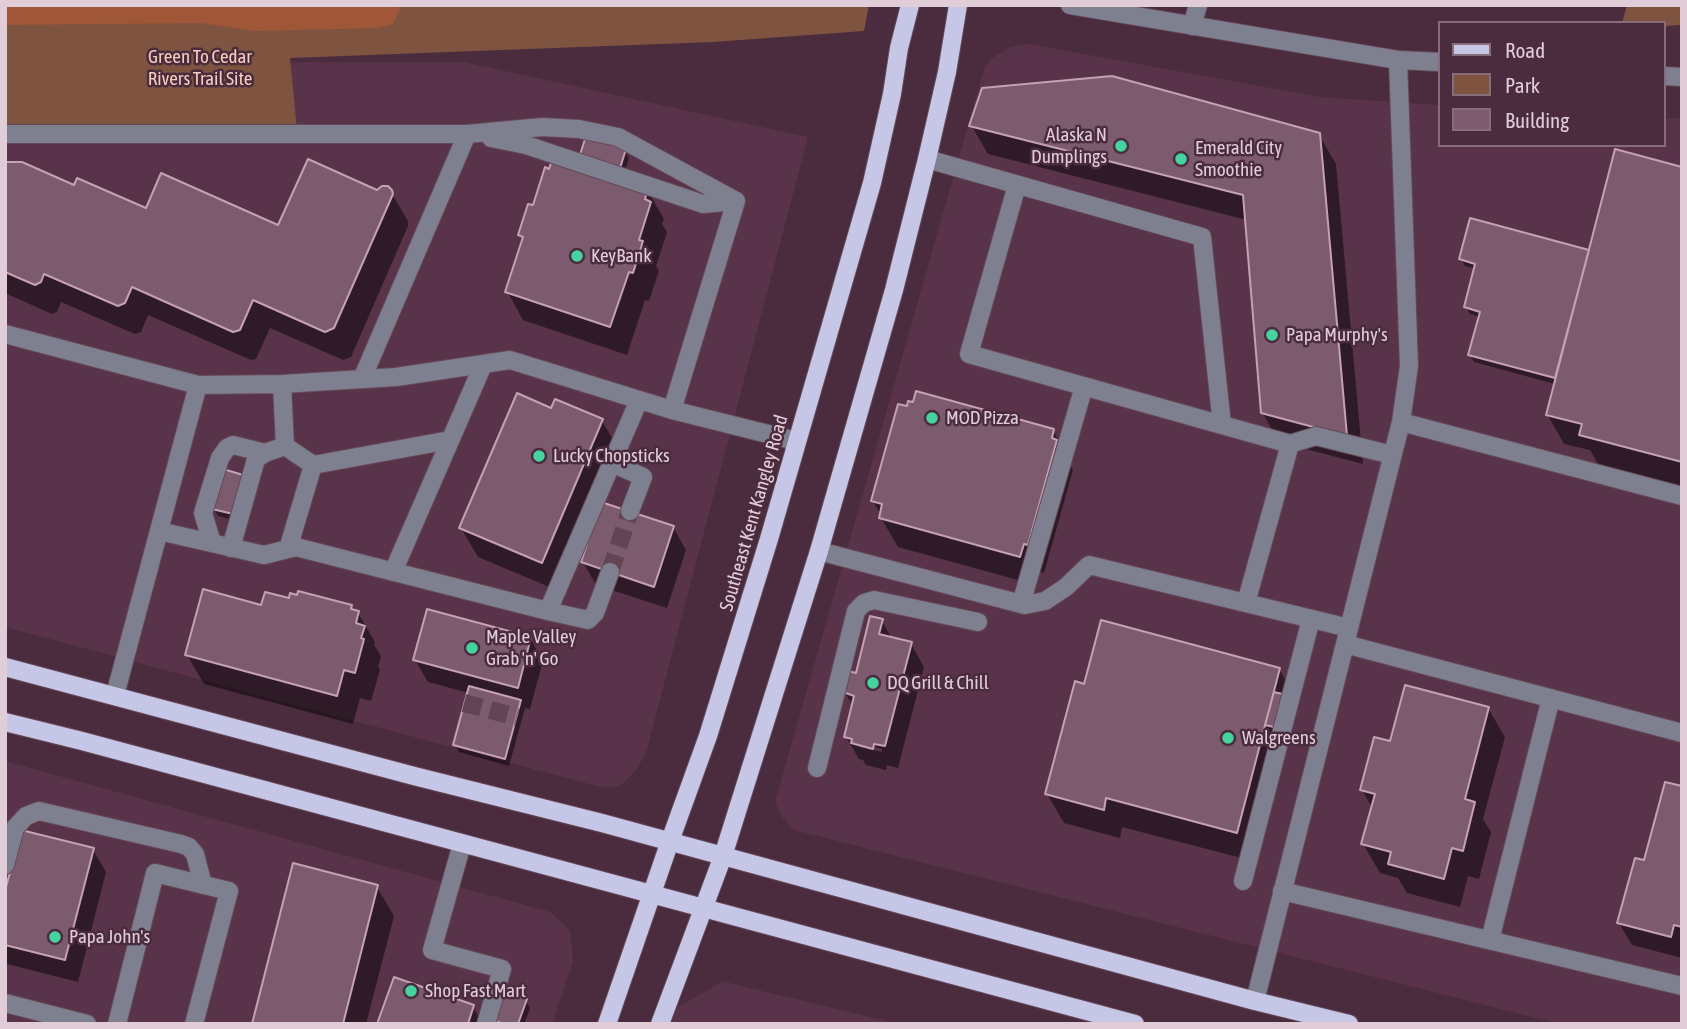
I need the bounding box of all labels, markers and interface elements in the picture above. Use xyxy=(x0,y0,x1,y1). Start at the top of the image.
legend xyxy=(1438,21,1666,147)
text: Road xyxy=(1505,38,1545,62)
park label: Green To Cedar Rivers Trail Site xyxy=(148,46,252,90)
text: Park xyxy=(1505,73,1540,97)
text: Building xyxy=(1505,108,1569,132)
place label: Alaska N Dumplings xyxy=(1031,124,1107,168)
place label: Emerald City Smoothie xyxy=(1195,137,1282,181)
marker: Alaska N Dumplings xyxy=(1113,138,1129,154)
marker: Emerald City Smoothie xyxy=(1173,151,1189,167)
place label: KeyBank xyxy=(591,245,652,267)
marker: KeyBank xyxy=(569,248,585,264)
place label: Papa Murphy's xyxy=(1286,324,1388,346)
marker: Papa Murphy's xyxy=(1264,327,1280,343)
place label: MOD Pizza xyxy=(946,407,1019,429)
marker: MOD Pizza xyxy=(924,410,940,426)
street label: Southeast Kent Kangley Road xyxy=(715,412,793,614)
place label: Lucky Chopsticks xyxy=(553,445,670,467)
marker: Lucky Chopsticks xyxy=(531,448,547,464)
place label: Maple Valley Grab 'n' Go xyxy=(486,626,576,670)
marker: Maple Valley Grab 'n' Go xyxy=(464,640,480,656)
place label: DQ Grill & Chill xyxy=(887,672,989,694)
marker: DQ Grill & Chill xyxy=(865,675,881,691)
place label: Walgreens xyxy=(1242,727,1316,749)
marker: Walgreens xyxy=(1220,730,1236,746)
place label: Papa John's xyxy=(69,926,150,948)
marker: Papa John's xyxy=(47,929,63,945)
place label: Shop Fast Mart xyxy=(425,980,526,1002)
marker: Shop Fast Mart xyxy=(403,983,419,999)

